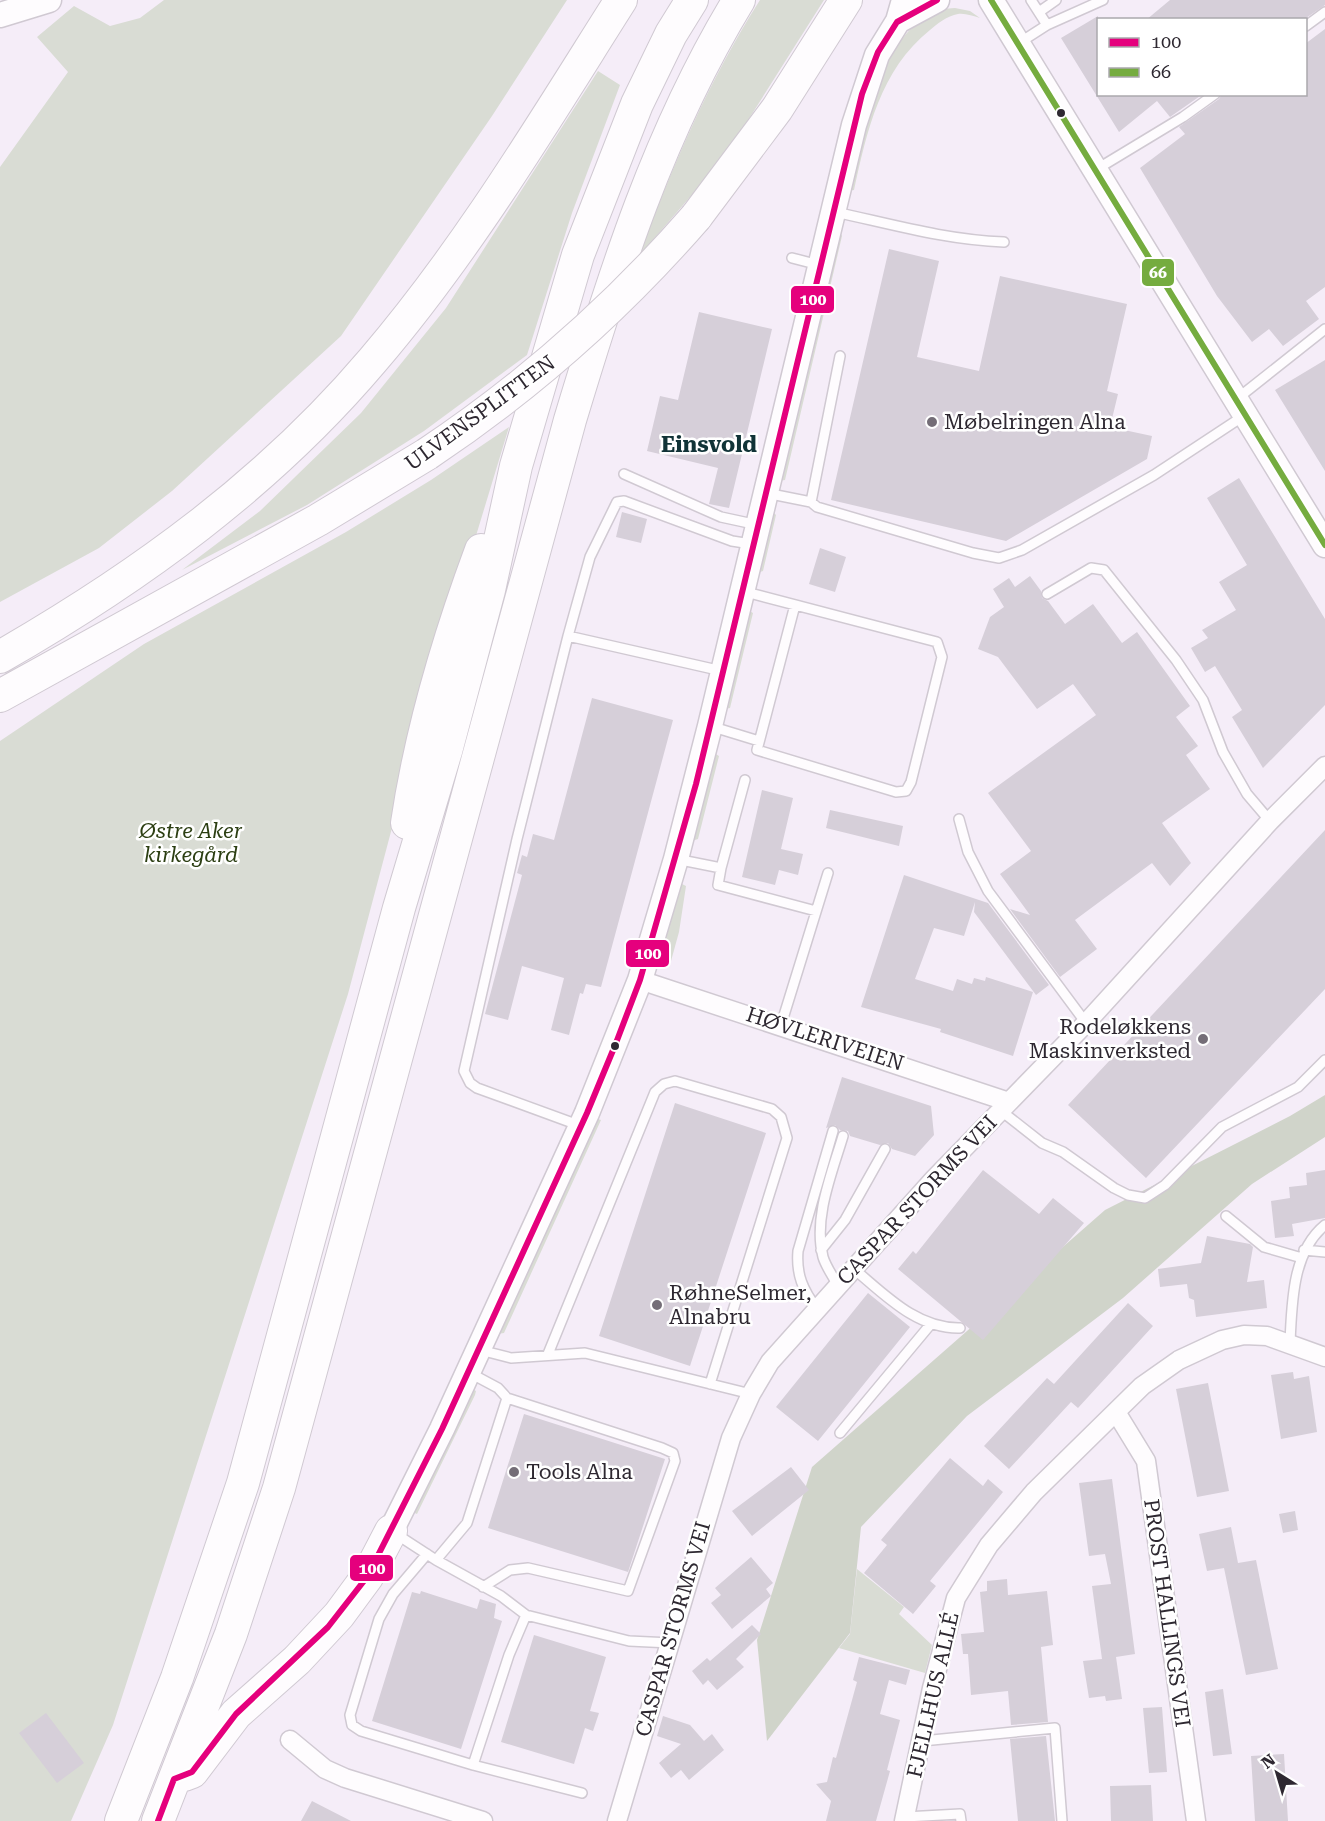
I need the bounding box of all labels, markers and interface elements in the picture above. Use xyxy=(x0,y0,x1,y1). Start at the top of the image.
legend xyxy=(1097,18,1307,96)
text: 100 xyxy=(1151,31,1181,52)
text: 66 xyxy=(1151,61,1171,82)
unlabelled marker xyxy=(1055,107,1067,119)
line badge: 66 xyxy=(1141,258,1175,287)
text: 66 xyxy=(1149,263,1167,282)
line badge: 100 xyxy=(790,285,835,314)
text: 100 xyxy=(800,290,826,309)
street label: ULVENSPLITTEN xyxy=(400,350,560,476)
place label: Møbelringen Alna xyxy=(944,410,1126,434)
marker: Møbelringen Alna xyxy=(925,415,939,429)
district label: Einsvold xyxy=(661,432,757,457)
park label: Østre Aker kirkegård xyxy=(137,819,243,867)
line badge: 100 xyxy=(625,939,670,968)
text: 100 xyxy=(635,944,661,963)
street label: HØVLERIVEIEN xyxy=(743,1002,907,1076)
place label: Rodeløkkens Maskinverksted xyxy=(1029,1015,1192,1063)
marker: Rodeløkkens Maskinverksted xyxy=(1196,1032,1210,1046)
unlabelled marker xyxy=(609,1040,621,1052)
street label: CASPAR STORMS VEI xyxy=(832,1110,1002,1290)
place label: RøhneSelmer, Alnabru xyxy=(669,1281,811,1329)
marker: RøhneSelmer, Alnabru xyxy=(650,1298,664,1312)
place label: Tools Alna xyxy=(526,1460,633,1484)
marker: Tools Alna xyxy=(507,1465,521,1479)
street label: PROST HALLINGS VEI xyxy=(1139,1497,1195,1729)
street label: CASPAR STORMS VEI xyxy=(631,1519,715,1739)
line badge: 100 xyxy=(349,1554,394,1582)
text: 100 xyxy=(359,1559,385,1578)
street label: FJELLHUS ALLÉ xyxy=(901,1610,964,1780)
north arrow xyxy=(1247,1743,1307,1803)
text: N xyxy=(1258,1750,1279,1773)

